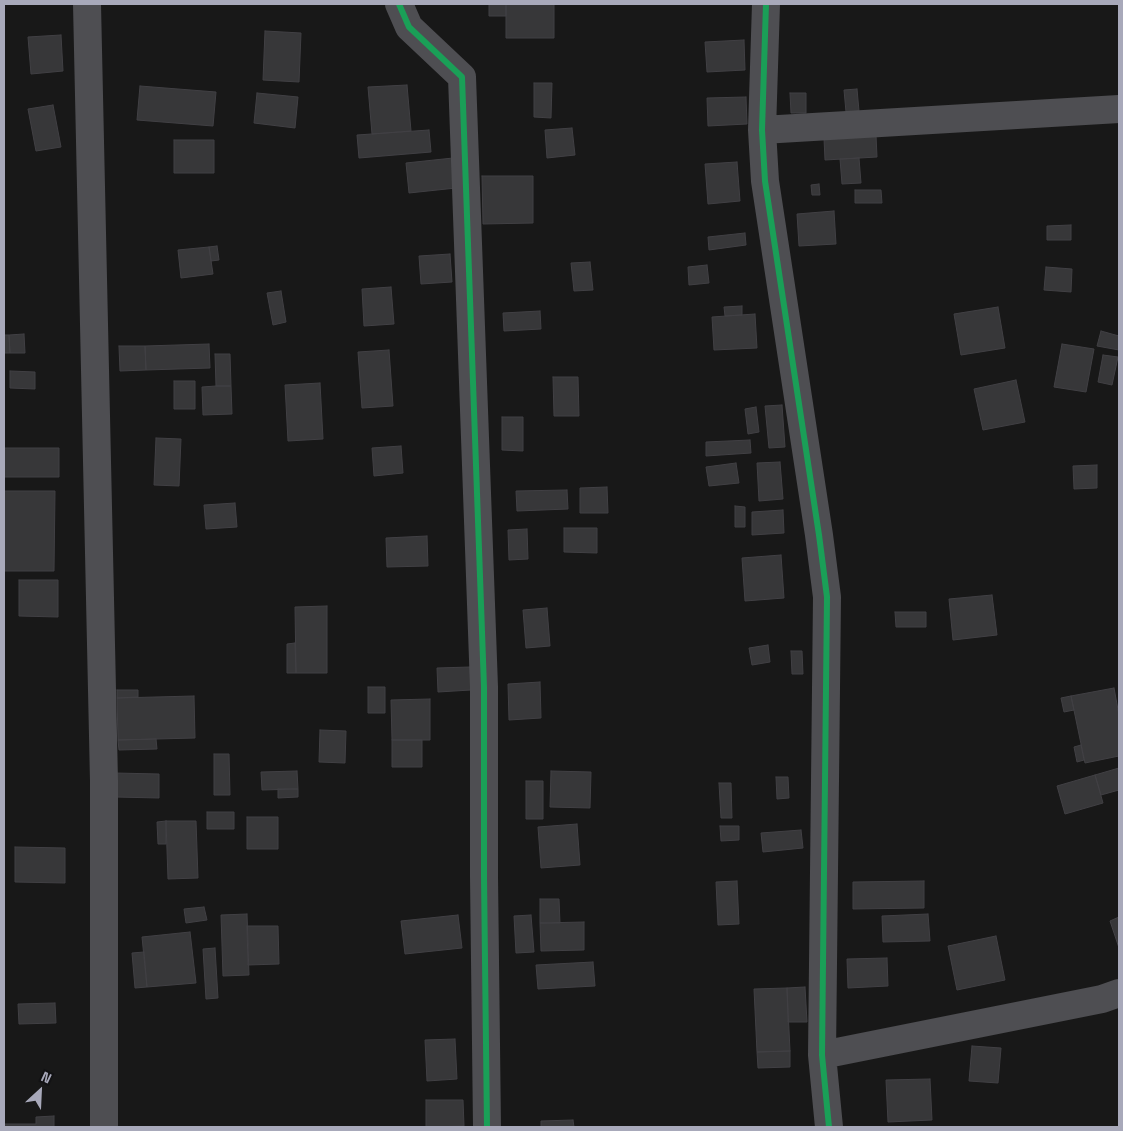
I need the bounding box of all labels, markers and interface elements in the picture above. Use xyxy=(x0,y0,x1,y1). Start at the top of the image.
north arrow xyxy=(15,1066,65,1116)
text: N xyxy=(38,1067,54,1088)

